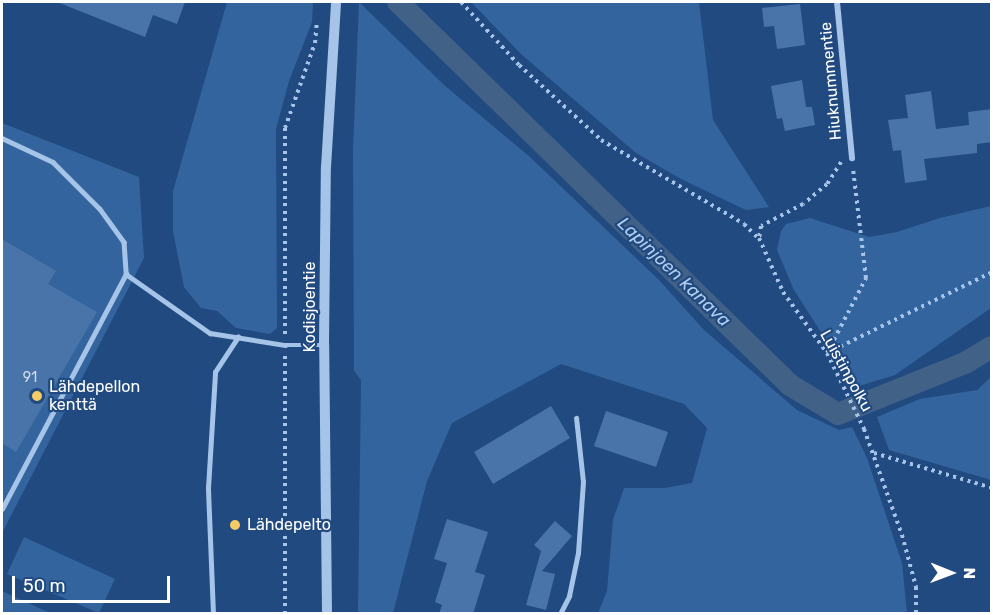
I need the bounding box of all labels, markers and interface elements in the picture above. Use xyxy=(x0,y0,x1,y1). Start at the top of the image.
street label: Hiuknummentie xyxy=(816,21,846,141)
water label: Lapinjoen kanava xyxy=(613,213,735,331)
street label: Kodisjoentie xyxy=(300,262,320,352)
street label: Luistinpolku xyxy=(816,327,876,415)
house number: 91 xyxy=(23,370,37,386)
place label: Lähdepellon kenttä xyxy=(49,377,140,415)
marker: Lähdepellon kenttä xyxy=(30,389,44,403)
place label: Lähdepelto xyxy=(247,515,331,535)
marker: Lähdepelto xyxy=(228,518,242,532)
north arrow xyxy=(921,543,981,603)
scale bar xyxy=(15,564,172,602)
text: N xyxy=(960,567,979,579)
text: 50 m xyxy=(23,575,66,597)

